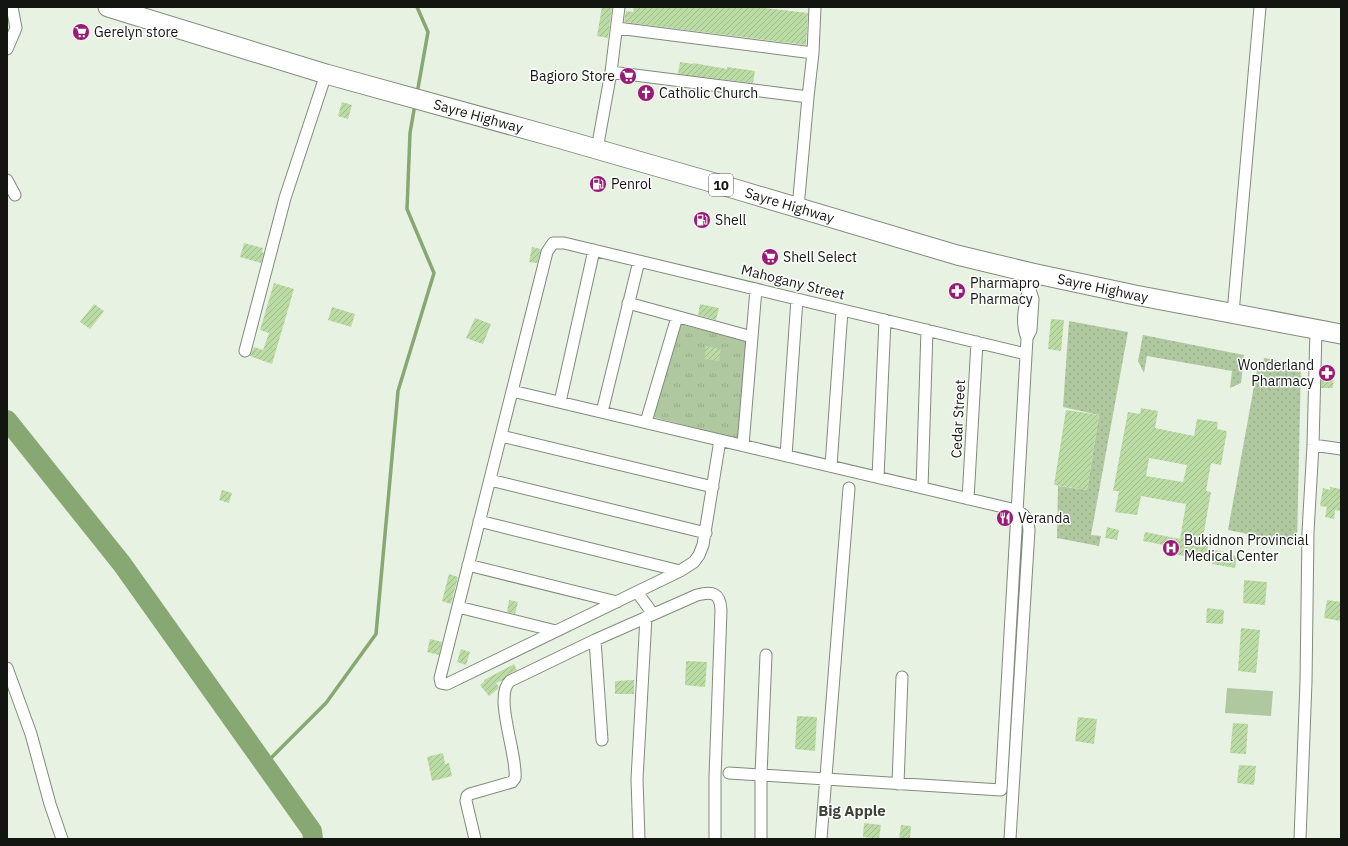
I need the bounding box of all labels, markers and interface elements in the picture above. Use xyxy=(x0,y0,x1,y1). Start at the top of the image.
supermarket icon: Gerelyn store xyxy=(71,22,91,42)
place label: Gerelyn store xyxy=(94,23,179,41)
supermarket icon: Bagioro Store xyxy=(618,66,638,86)
place label: Bagioro Store xyxy=(530,67,615,85)
church icon: Catholic Church xyxy=(636,83,656,103)
place label: Catholic Church xyxy=(659,84,758,102)
street label: Sayre Highway xyxy=(431,95,525,137)
fuel station icon: Penrol xyxy=(588,174,608,194)
road number: 10 xyxy=(709,174,733,196)
place label: Penrol xyxy=(611,175,652,193)
street label: Sayre Highway xyxy=(743,183,837,227)
fuel station icon: Shell xyxy=(692,210,712,230)
place label: Shell xyxy=(715,211,747,229)
supermarket icon: Shell Select xyxy=(760,247,780,267)
place label: Shell Select xyxy=(783,248,857,266)
street label: Mahogany Street xyxy=(739,260,847,304)
street label: Sayre Highway xyxy=(1056,270,1150,306)
place label: Pharmapro Pharmacy xyxy=(970,274,1040,308)
pharmacy icon: Pharmapro Pharmacy xyxy=(947,281,967,301)
place label: Wonderland Pharmacy xyxy=(1238,356,1314,390)
pharmacy icon: Wonderland Pharmacy xyxy=(1317,363,1337,383)
street label: Cedar Street xyxy=(947,379,969,459)
restaurant icon: Veranda xyxy=(995,508,1015,528)
place label: Veranda xyxy=(1018,509,1070,527)
place label: Bukidnon Provincial Medical Center xyxy=(1184,531,1309,565)
hospital icon: Bukidnon Provincial Medical Center xyxy=(1161,538,1181,558)
district label: Big Apple xyxy=(818,801,886,820)

